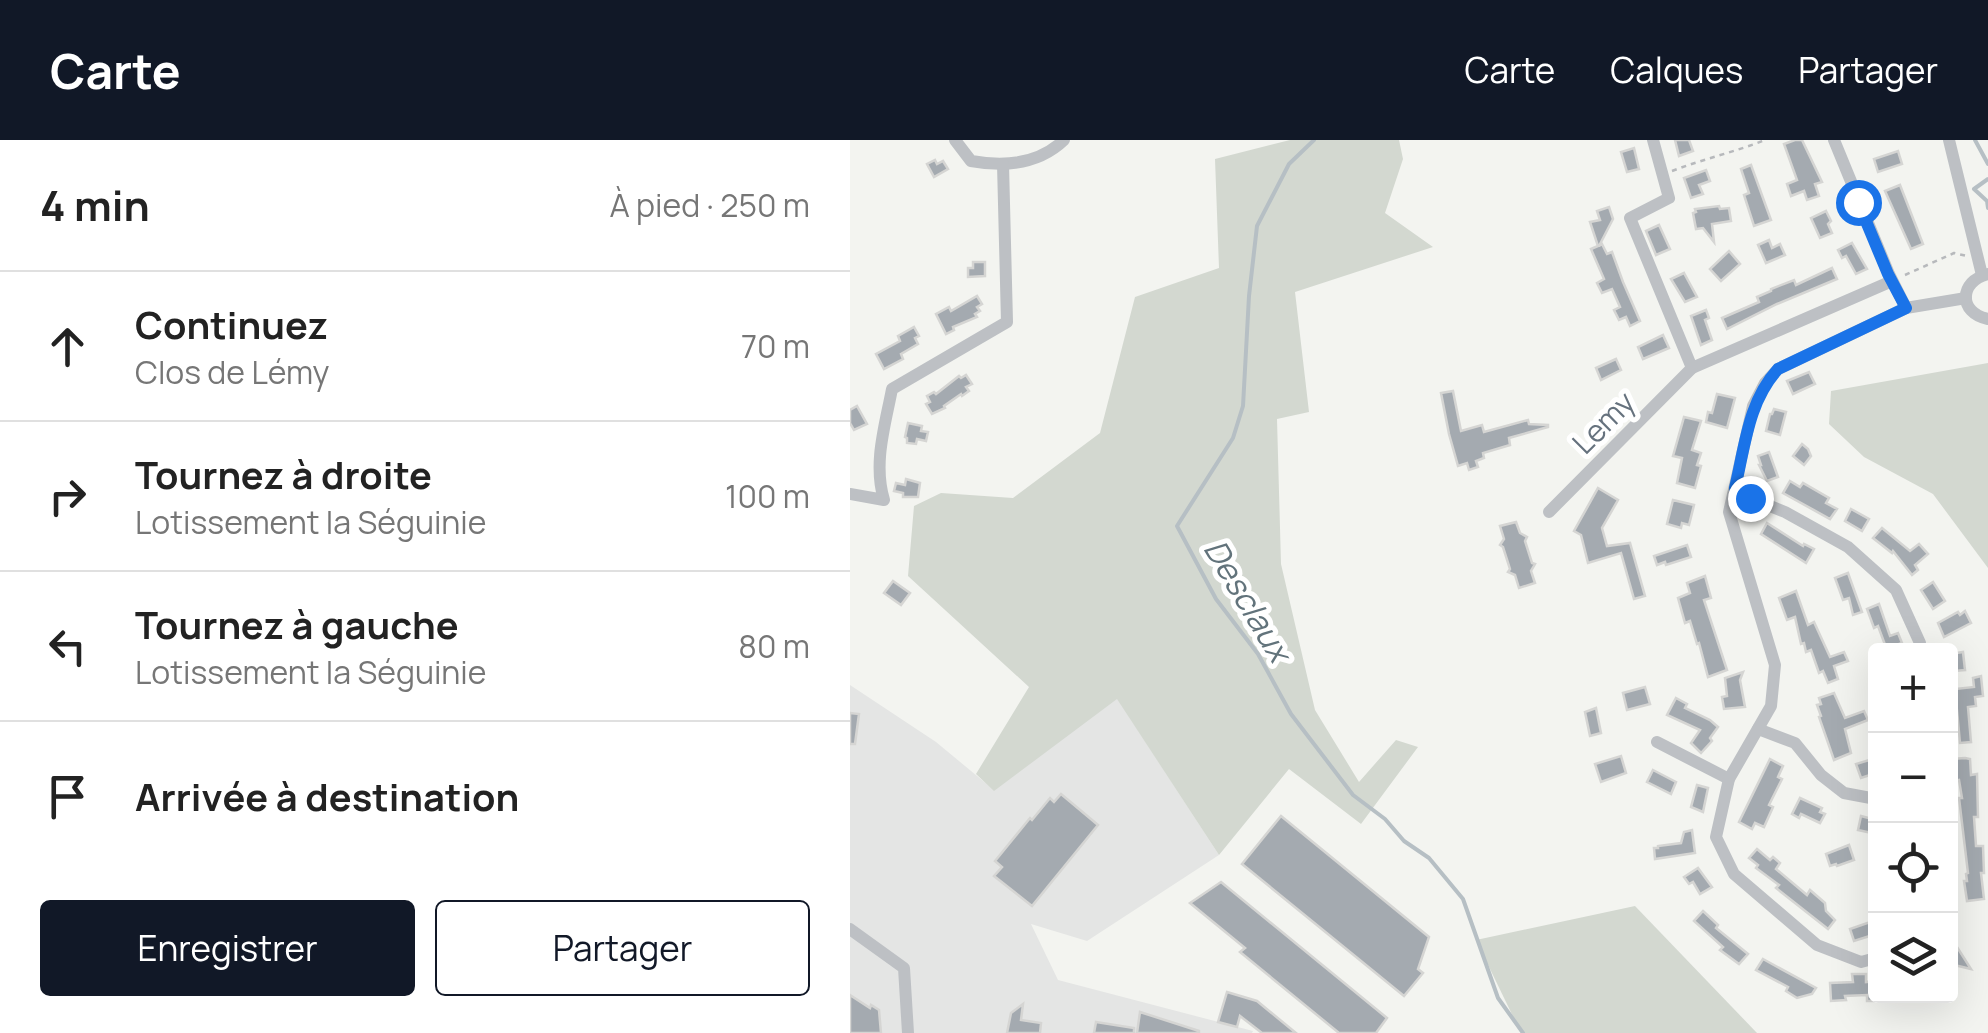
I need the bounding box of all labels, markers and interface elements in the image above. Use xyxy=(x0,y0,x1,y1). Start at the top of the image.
text: Carte xyxy=(50,38,181,103)
text: Carte xyxy=(1464,46,1555,94)
text: Calques xyxy=(1610,46,1743,94)
text: Partager xyxy=(1798,46,1938,94)
text: 4 min xyxy=(40,176,150,234)
route start xyxy=(1836,180,1882,226)
text: À pied · 250 m xyxy=(609,183,810,227)
text: Continuez xyxy=(135,298,328,350)
icon: ahead xyxy=(40,319,95,374)
text: 70 m xyxy=(741,324,810,368)
text: Clos de Lémy xyxy=(135,350,329,394)
street label: Lemy xyxy=(1563,382,1643,462)
text: Tournez à droite xyxy=(135,448,432,500)
icon: right xyxy=(40,469,95,524)
text: 100 m xyxy=(725,474,810,518)
route end xyxy=(1728,476,1774,522)
text: Lotissement la Séguinie xyxy=(135,500,487,544)
water label: Desclaux xyxy=(1194,531,1304,673)
text: Tournez à gauche xyxy=(135,598,459,650)
icon: left xyxy=(40,619,95,674)
text: 80 m xyxy=(738,624,810,668)
map controls xyxy=(1868,643,1958,1003)
button: + xyxy=(1868,643,1958,733)
text: Lotissement la Séguinie xyxy=(135,650,487,694)
button: − xyxy=(1868,733,1958,823)
icon: arrive xyxy=(40,769,95,824)
text: Arrivée à destination xyxy=(135,770,519,822)
button: locate xyxy=(1868,823,1958,913)
button: Enregistrer xyxy=(40,900,415,996)
button: Partager xyxy=(435,900,810,996)
button: layers xyxy=(1868,913,1958,1003)

